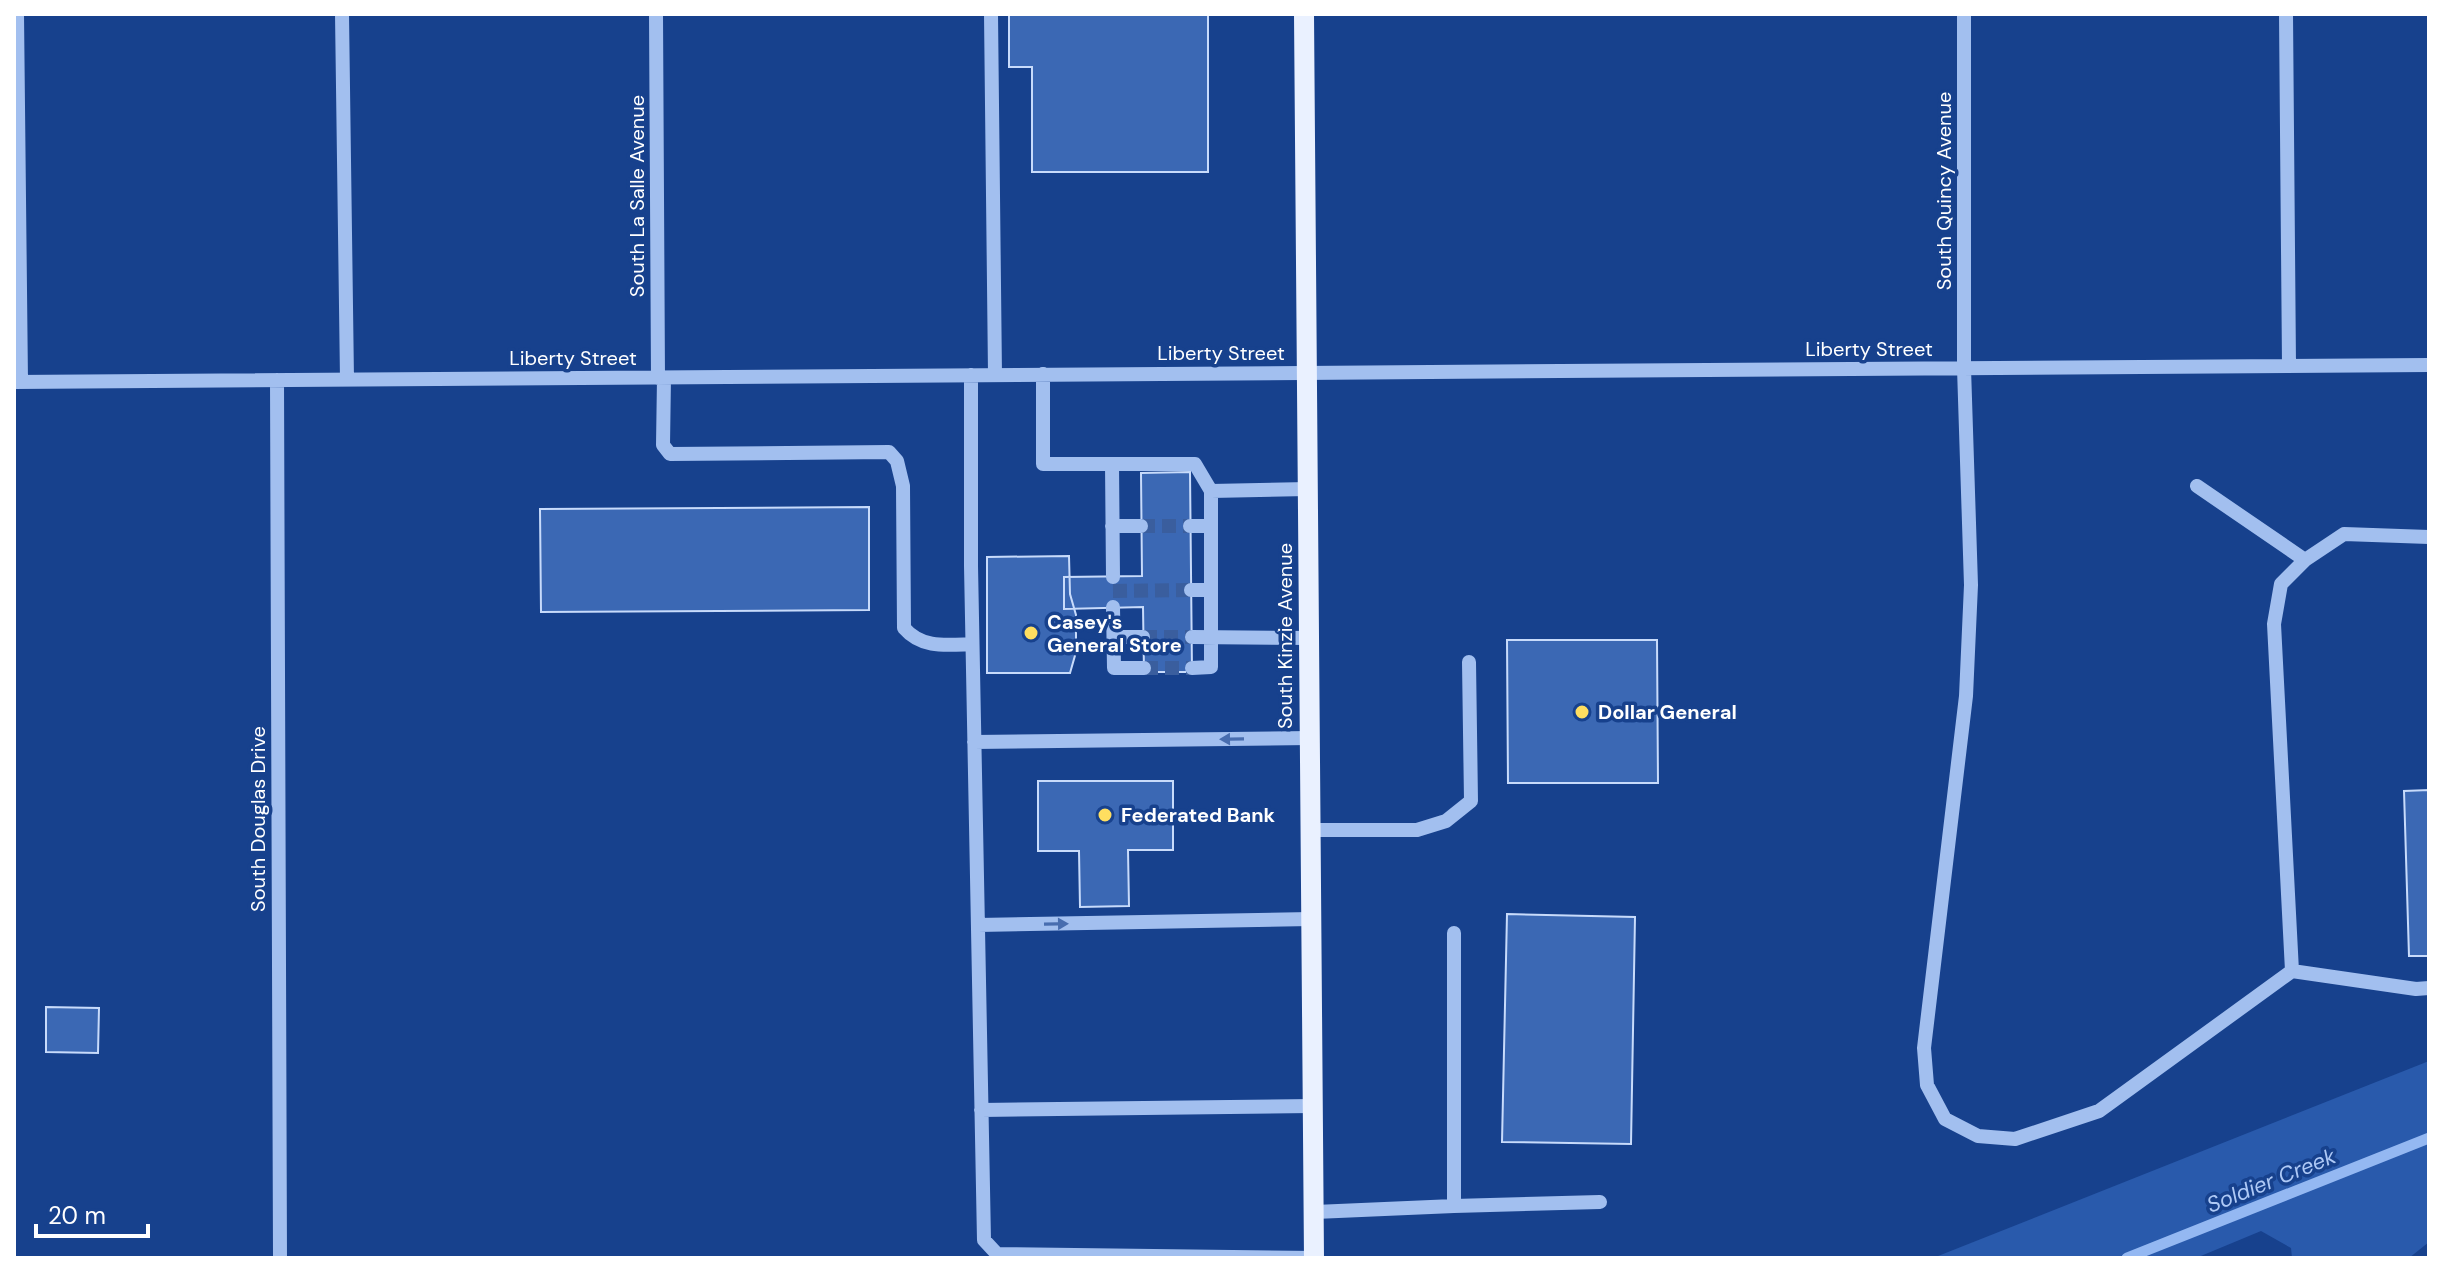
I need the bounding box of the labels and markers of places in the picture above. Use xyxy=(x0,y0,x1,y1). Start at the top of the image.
place label: Casey's General Store xyxy=(1047,609,1182,658)
marker: Casey's General Store xyxy=(1022,624,1040,642)
place label: Dollar General xyxy=(1598,699,1737,725)
marker: Dollar General xyxy=(1573,703,1591,721)
place label: Federated Bank xyxy=(1121,802,1276,828)
marker: Federated Bank xyxy=(1096,806,1114,824)

